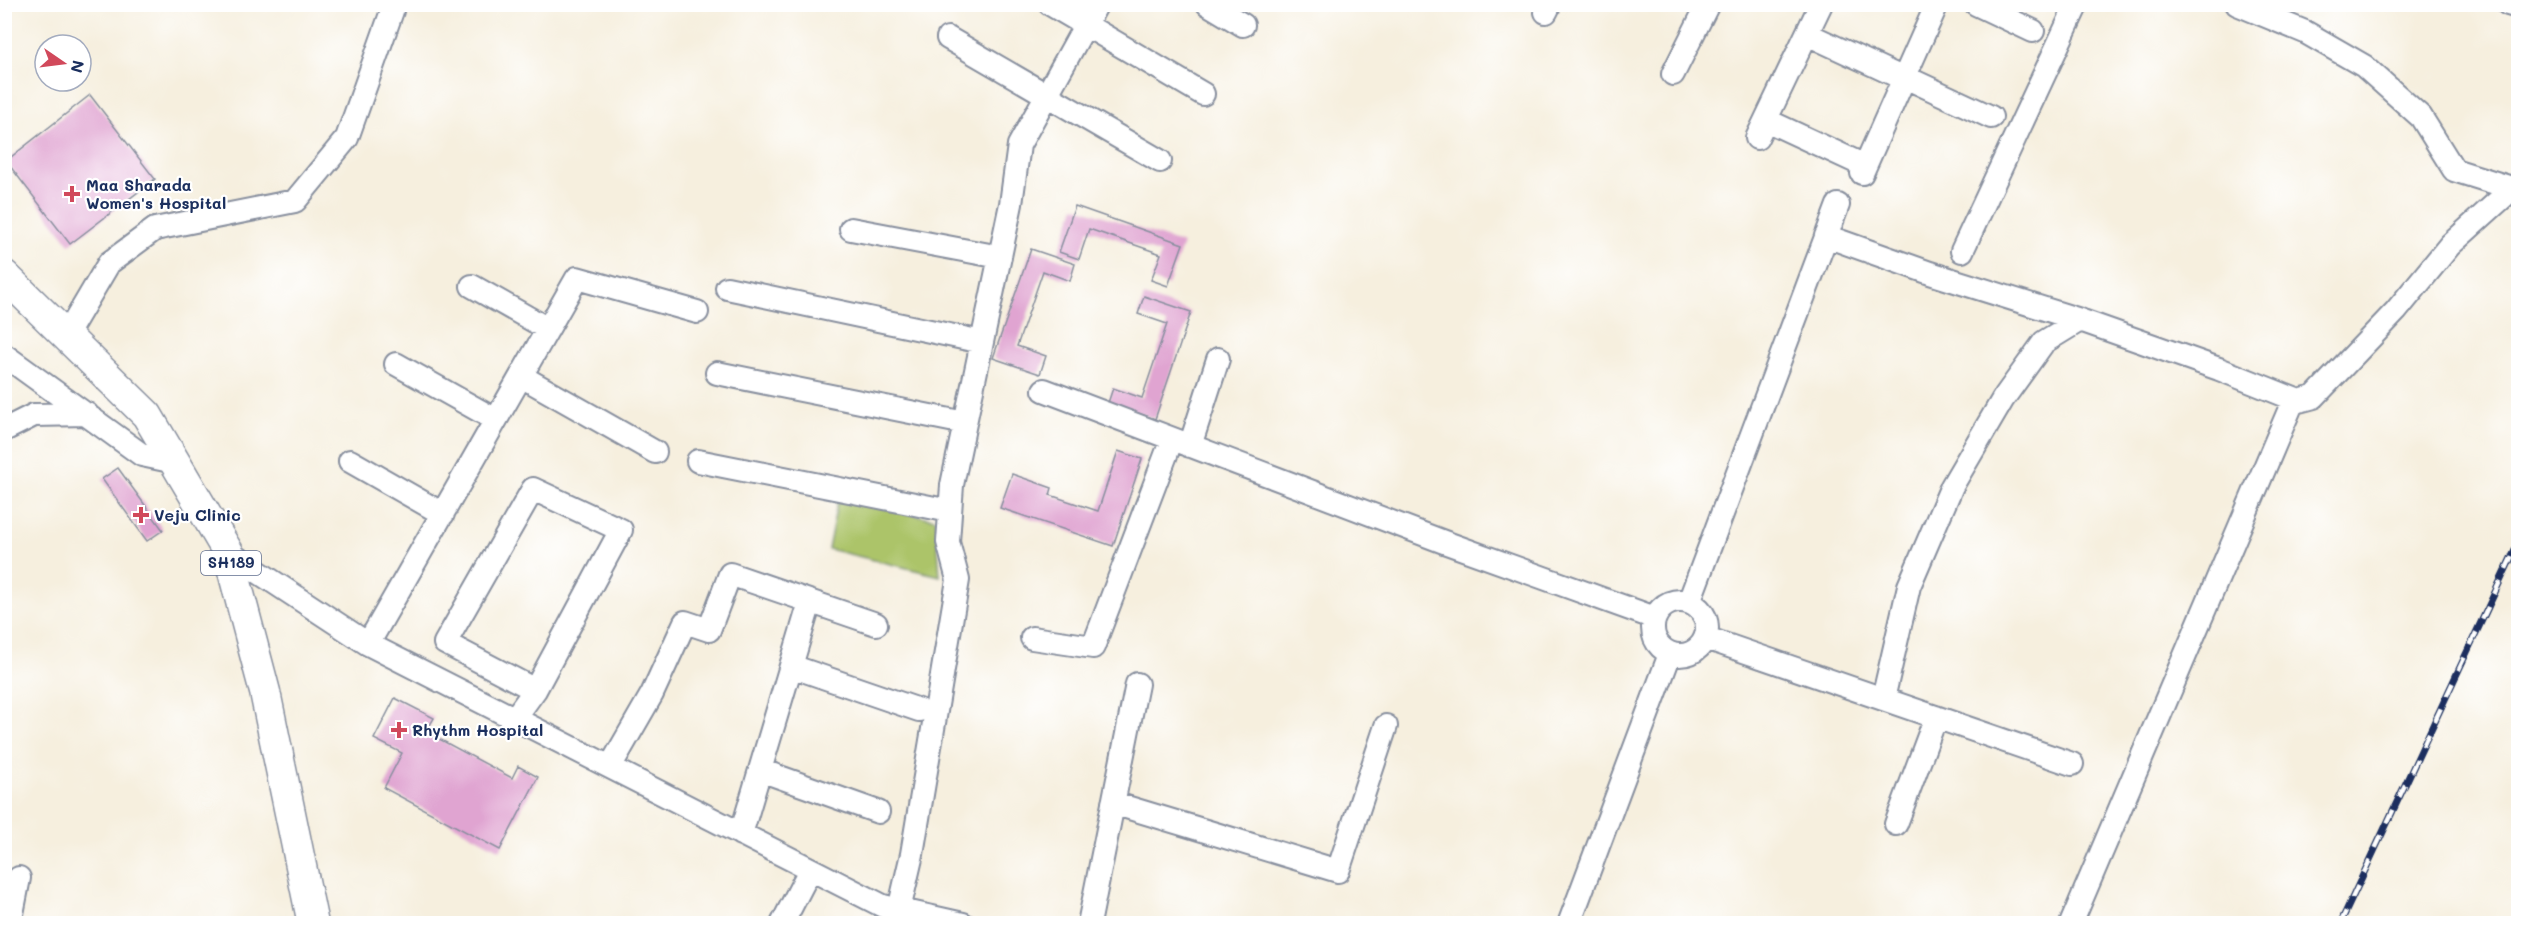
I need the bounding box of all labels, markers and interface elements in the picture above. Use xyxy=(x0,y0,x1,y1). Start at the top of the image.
north arrow xyxy=(33,33,93,93)
text: N xyxy=(66,58,90,75)
place label: Maa Sharada Women's Hospital xyxy=(86,174,226,213)
marker: Maa Sharada Women's Hospital xyxy=(63,185,81,203)
place label: Veju Clinic xyxy=(154,504,241,525)
marker: Veju Clinic xyxy=(132,506,150,524)
road number: SH189 xyxy=(201,551,261,575)
place label: Rhythm Hospital xyxy=(412,719,543,740)
marker: Rhythm Hospital xyxy=(390,721,408,739)

